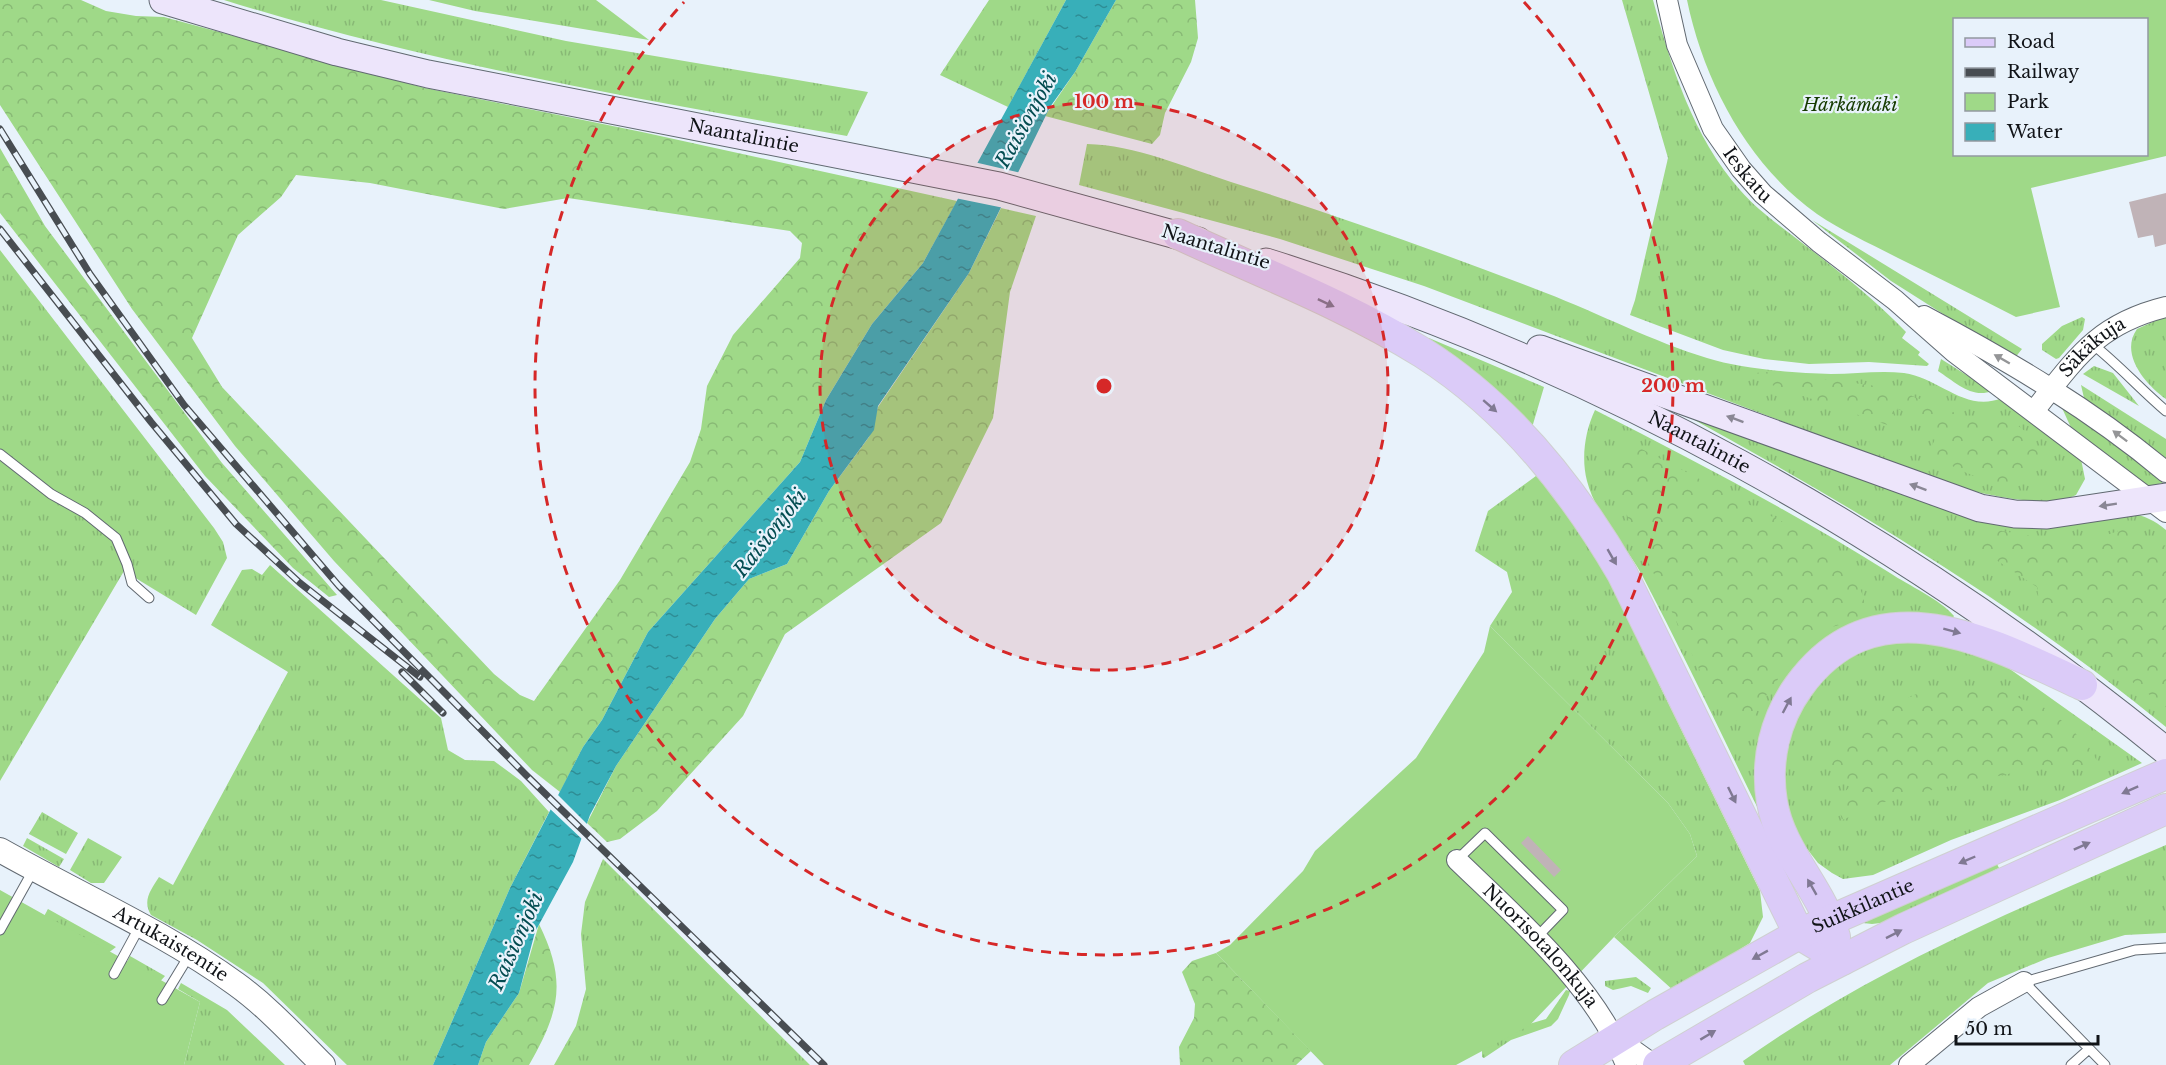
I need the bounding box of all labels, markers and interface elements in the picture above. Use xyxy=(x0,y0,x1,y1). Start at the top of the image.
legend xyxy=(1953,18,2148,156)
text: Road xyxy=(2007,31,2055,53)
text: Railway xyxy=(2007,61,2080,83)
water label: Raisionjoki xyxy=(990,68,1062,172)
text: 100 m xyxy=(1074,91,1134,113)
text: Park xyxy=(2007,91,2049,113)
park label: Härkämäki xyxy=(1801,94,1898,116)
street label: Naantalintie xyxy=(686,114,801,158)
text: Water xyxy=(2006,121,2063,143)
street label: Ieskatu xyxy=(1718,143,1776,208)
street label: Naantalintie xyxy=(1159,220,1273,274)
one-way arrow xyxy=(1318,298,1335,307)
street label: Säkäkuja xyxy=(2054,312,2129,382)
one-way arrow xyxy=(1993,354,2010,364)
text: 200 m xyxy=(1641,375,1705,397)
centre of rings xyxy=(1094,376,1114,396)
one-way arrow xyxy=(1483,400,1498,413)
street label: Naantalintie xyxy=(1644,407,1754,478)
one-way arrow xyxy=(1726,414,1744,423)
one-way arrow xyxy=(2112,429,2128,442)
one-way arrow xyxy=(1909,482,1927,491)
water label: Raisionjoki xyxy=(728,484,812,582)
one-way arrow xyxy=(2099,501,2118,510)
one-way arrow xyxy=(1607,549,1618,565)
one-way arrow xyxy=(1942,627,1961,637)
one-way arrow xyxy=(1782,696,1792,713)
one-way arrow xyxy=(2120,785,2138,795)
one-way arrow xyxy=(1727,787,1736,804)
one-way arrow xyxy=(2073,841,2091,851)
one-way arrow xyxy=(1957,855,1975,865)
street label: Suikkilantie xyxy=(1808,874,1917,938)
one-way arrow xyxy=(1807,878,1817,895)
street label: Nuorisotalonkuja xyxy=(1478,880,1603,1012)
water label: Raisionjoki xyxy=(483,888,548,995)
street label: Artukaistentie xyxy=(109,901,233,986)
one-way arrow xyxy=(1885,929,1902,938)
one-way arrow xyxy=(1751,950,1768,960)
scale bar xyxy=(1956,1008,2098,1046)
text: 50 m xyxy=(1965,1018,2013,1040)
one-way arrow xyxy=(1700,1029,1716,1040)

